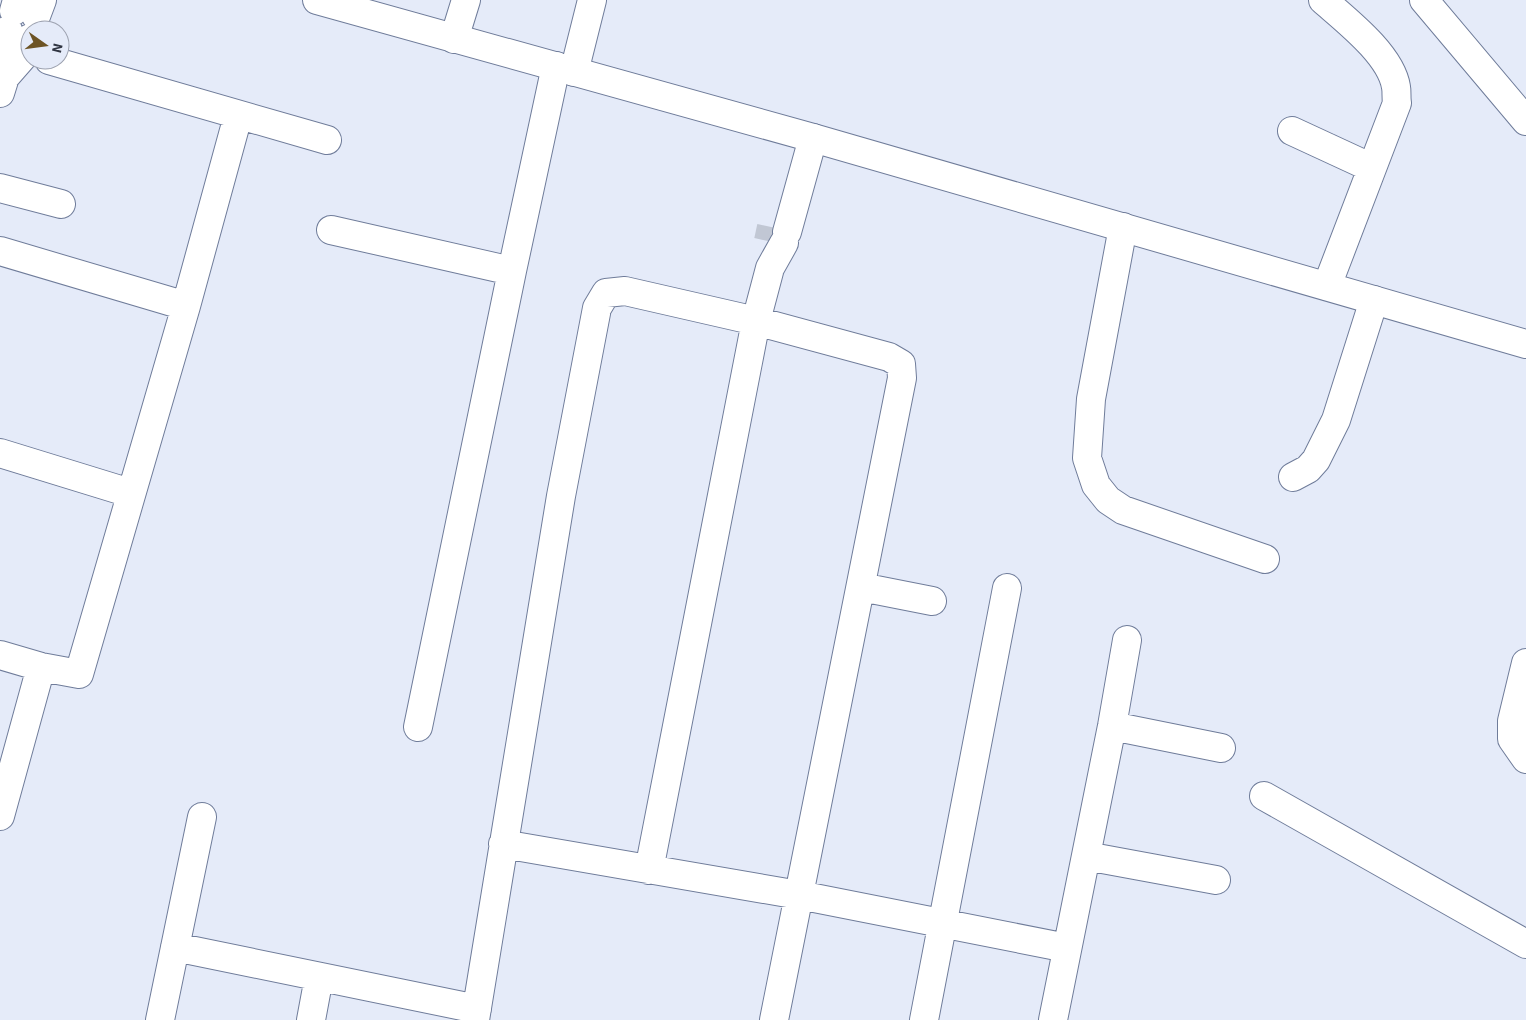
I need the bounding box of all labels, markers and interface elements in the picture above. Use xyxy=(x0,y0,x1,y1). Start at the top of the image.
north arrow xyxy=(20,20,70,70)
text: N xyxy=(46,41,67,55)

